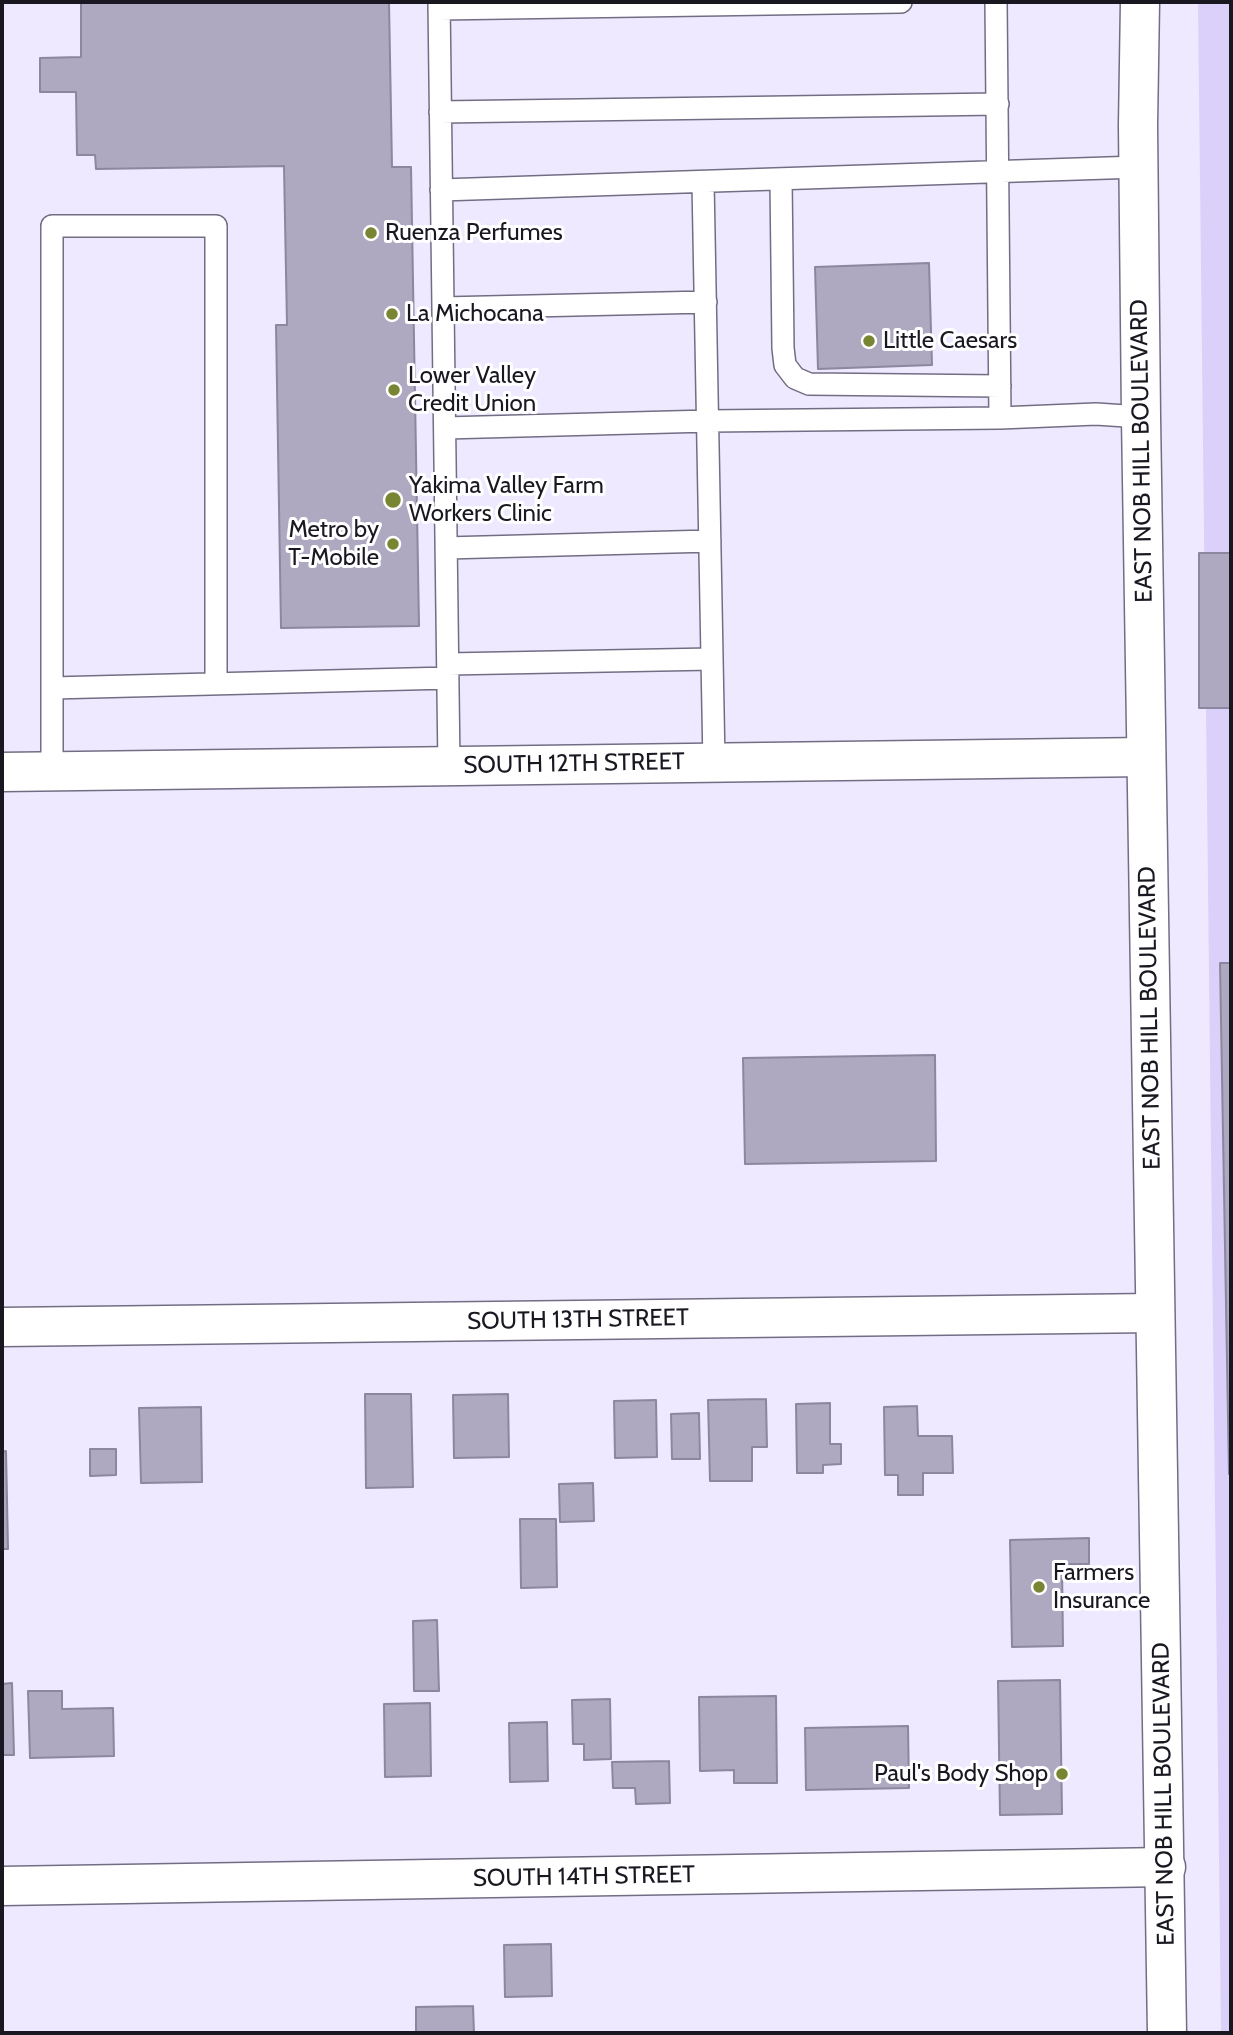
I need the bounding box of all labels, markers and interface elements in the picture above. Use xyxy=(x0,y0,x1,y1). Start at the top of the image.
place label: Ruenza Perfumes xyxy=(385,219,563,247)
marker: Ruenza Perfumes xyxy=(363,225,379,241)
street label: EAST NOB HILL BOULEVARD xyxy=(1125,299,1159,603)
place label: La Michocana xyxy=(406,300,544,328)
marker: La Michocana xyxy=(384,306,400,322)
place label: Little Caesars xyxy=(883,327,1017,355)
marker: Little Caesars xyxy=(861,333,877,349)
place label: Lower Valley Credit Union xyxy=(408,362,536,418)
marker: Lower Valley Credit Union xyxy=(386,382,402,398)
place label: Yakima Valley Farm Workers Clinic xyxy=(409,472,604,528)
marker: Yakima Valley Farm Workers Clinic xyxy=(383,490,403,510)
place label: Metro by T-Mobile xyxy=(288,516,379,572)
marker: Metro by T-Mobile xyxy=(385,536,401,552)
street label: SOUTH 12TH STREET xyxy=(463,748,685,780)
street label: EAST NOB HILL BOULEVARD xyxy=(1133,866,1167,1170)
street label: SOUTH 13TH STREET xyxy=(467,1304,689,1336)
place label: Farmers Insurance xyxy=(1053,1559,1150,1615)
marker: Farmers Insurance xyxy=(1031,1579,1047,1595)
street label: EAST NOB HILL BOULEVARD xyxy=(1147,1642,1181,1946)
place label: Paul's Body Shop xyxy=(874,1760,1048,1788)
marker: Paul's Body Shop xyxy=(1054,1766,1070,1782)
street label: SOUTH 14TH STREET xyxy=(473,1861,695,1893)

